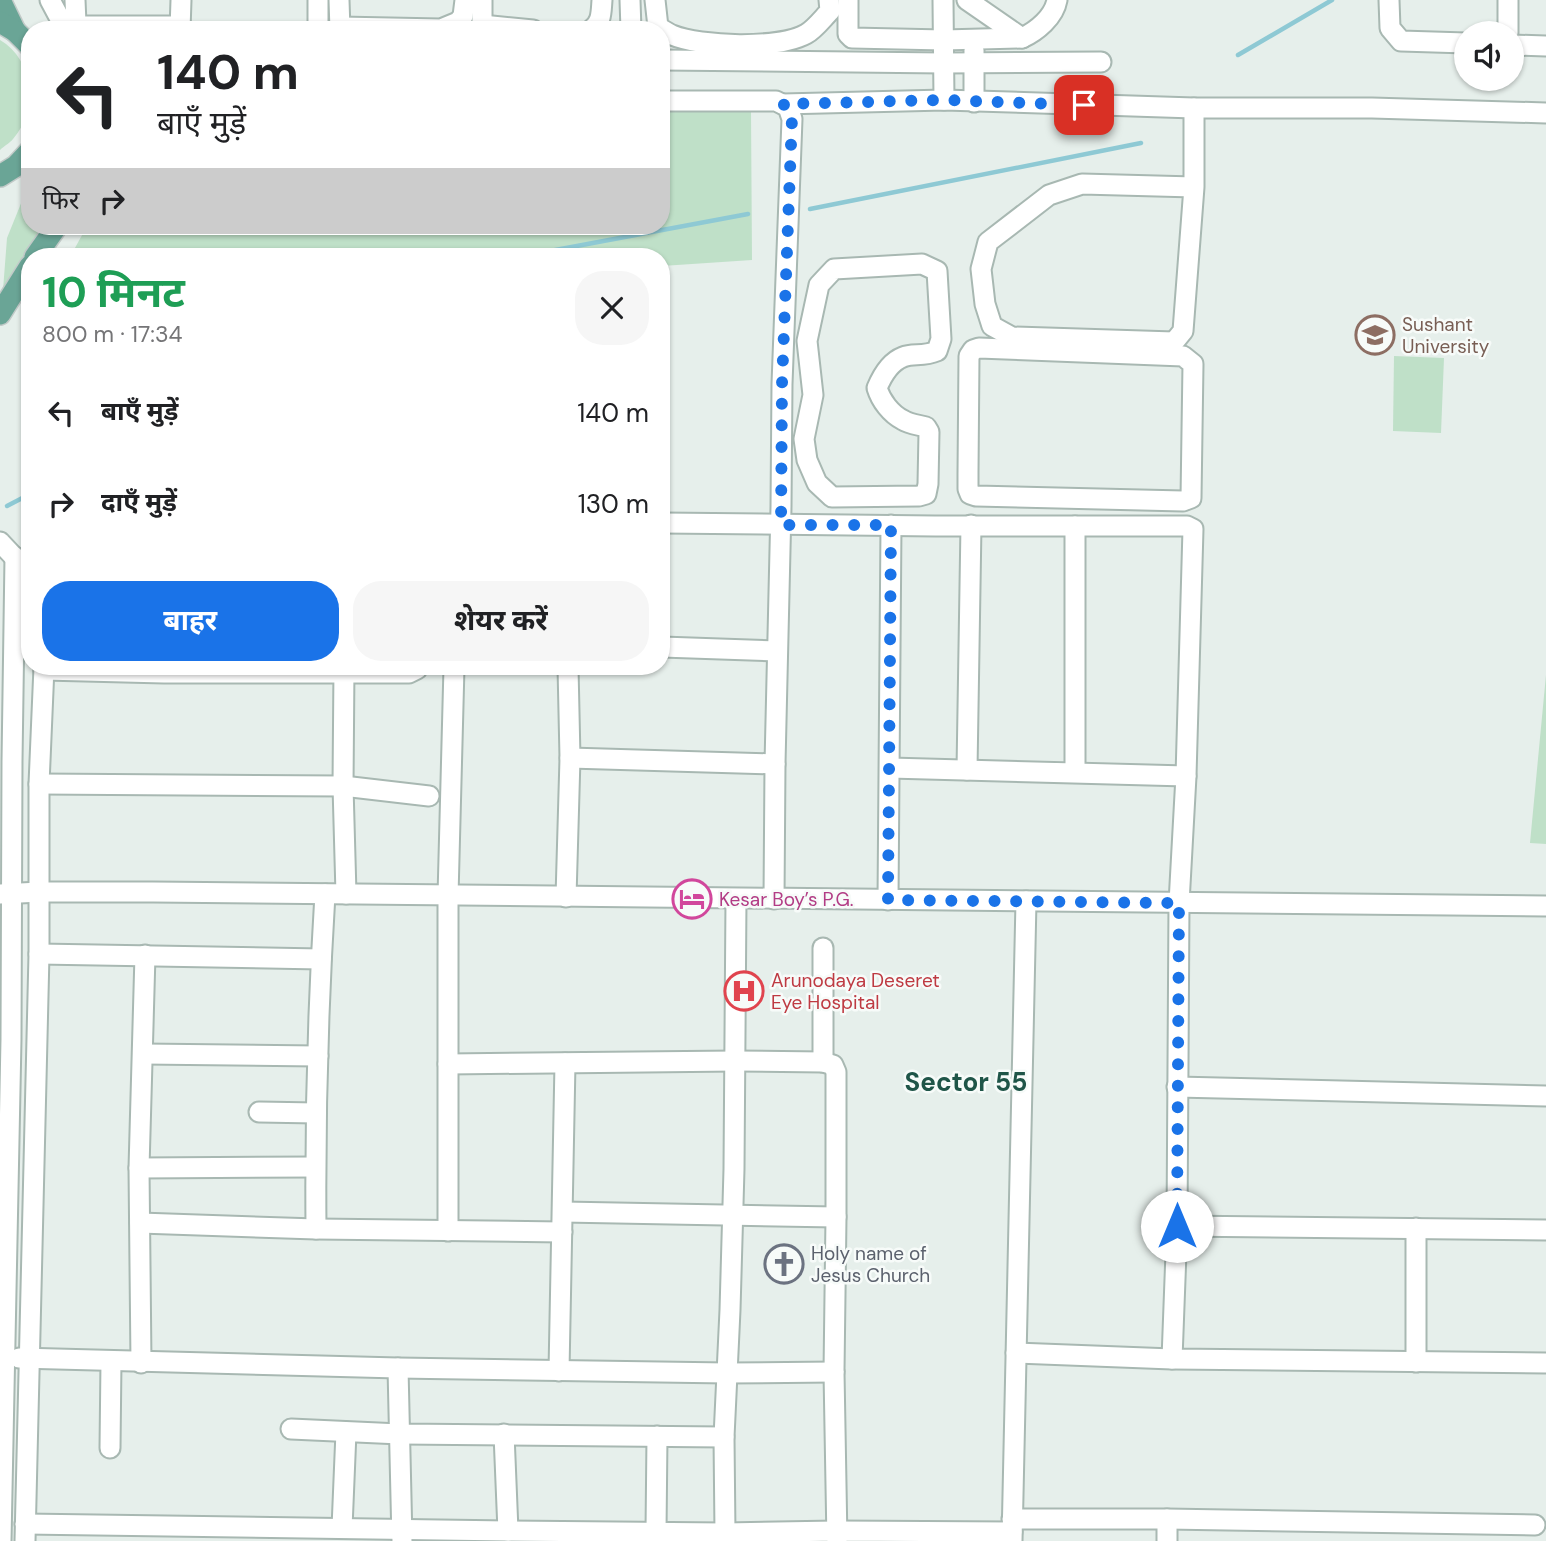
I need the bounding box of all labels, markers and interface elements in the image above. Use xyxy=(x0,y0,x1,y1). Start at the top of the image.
map controls xyxy=(1454,21,1524,91)
button: sound xyxy=(1454,21,1524,91)
text: 140 m xyxy=(157,40,299,104)
icon: left xyxy=(42,49,133,140)
pin xyxy=(1054,75,1114,135)
icon: arrive xyxy=(1065,86,1103,124)
text: बाएँ मुड़ें xyxy=(157,102,246,144)
icon: right xyxy=(93,182,131,220)
text: फिर xyxy=(42,183,79,217)
text: 10 मिनट xyxy=(42,265,185,320)
button: close xyxy=(575,271,649,345)
place label: Sushant University xyxy=(1402,312,1490,359)
school or university icon: Sushant University xyxy=(1354,314,1396,356)
text: 800 m · 17:34 xyxy=(42,319,183,349)
icon: left xyxy=(42,394,80,432)
text: बाएँ मुड़ें xyxy=(101,394,178,428)
text: 140 m xyxy=(577,396,649,430)
icon: right xyxy=(42,485,80,523)
text: दाएँ मुड़ें xyxy=(101,485,177,519)
text: 130 m xyxy=(578,487,649,521)
button: बाहर xyxy=(42,581,339,661)
button: शेयर करें xyxy=(353,581,649,661)
hotel icon: Kesar Boy’s P.G. xyxy=(671,878,713,920)
place label: Kesar Boy’s P.G. xyxy=(719,887,854,912)
place label: Arunodaya Deseret Eye Hospital xyxy=(771,968,940,1015)
hospital icon: Arunodaya Deseret Eye Hospital xyxy=(723,970,765,1012)
district label: Sector 55 xyxy=(905,1065,1027,1099)
position arrow xyxy=(1140,1189,1214,1263)
place label: Holy name of Jesus Church xyxy=(811,1241,930,1288)
church icon: Holy name of Jesus Church xyxy=(763,1243,805,1285)

